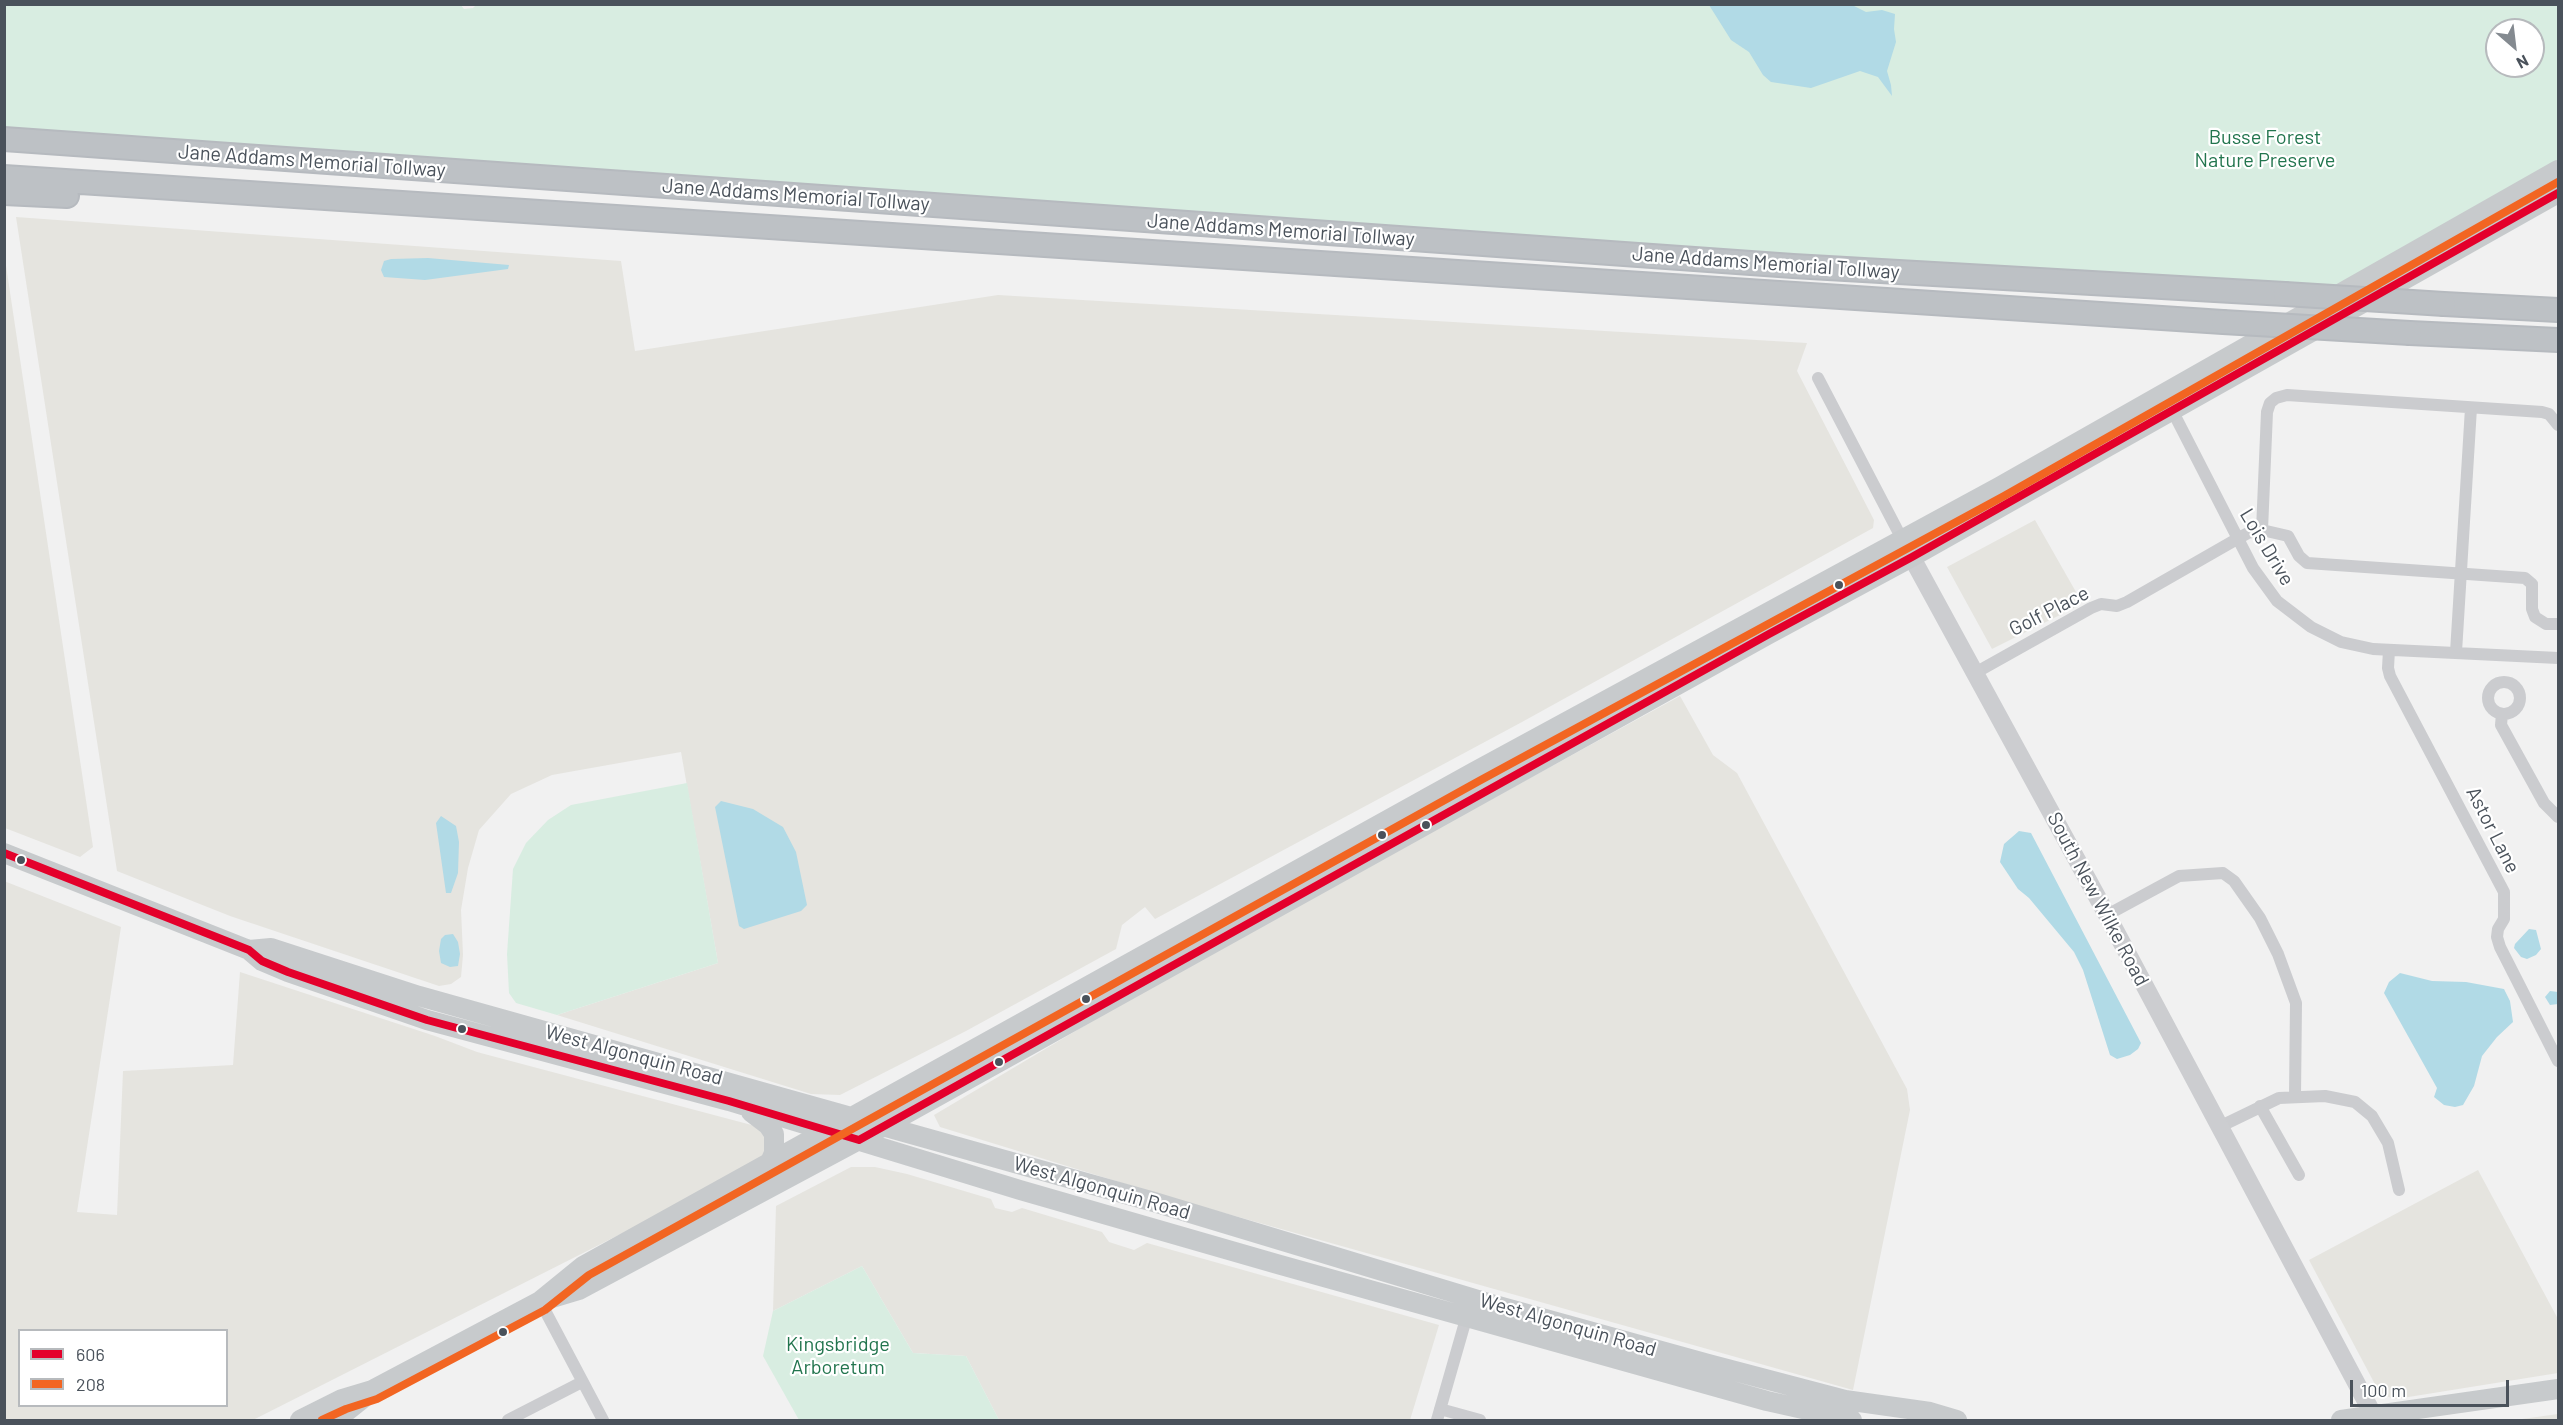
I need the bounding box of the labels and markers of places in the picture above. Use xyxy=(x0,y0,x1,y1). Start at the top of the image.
unlabelled marker xyxy=(1833,579,1845,591)
unlabelled marker xyxy=(1420,819,1432,831)
unlabelled marker xyxy=(1376,829,1388,841)
unlabelled marker xyxy=(15,854,27,866)
unlabelled marker xyxy=(1080,993,1092,1005)
unlabelled marker xyxy=(456,1023,468,1035)
unlabelled marker xyxy=(993,1056,1005,1068)
unlabelled marker xyxy=(497,1326,509,1338)

